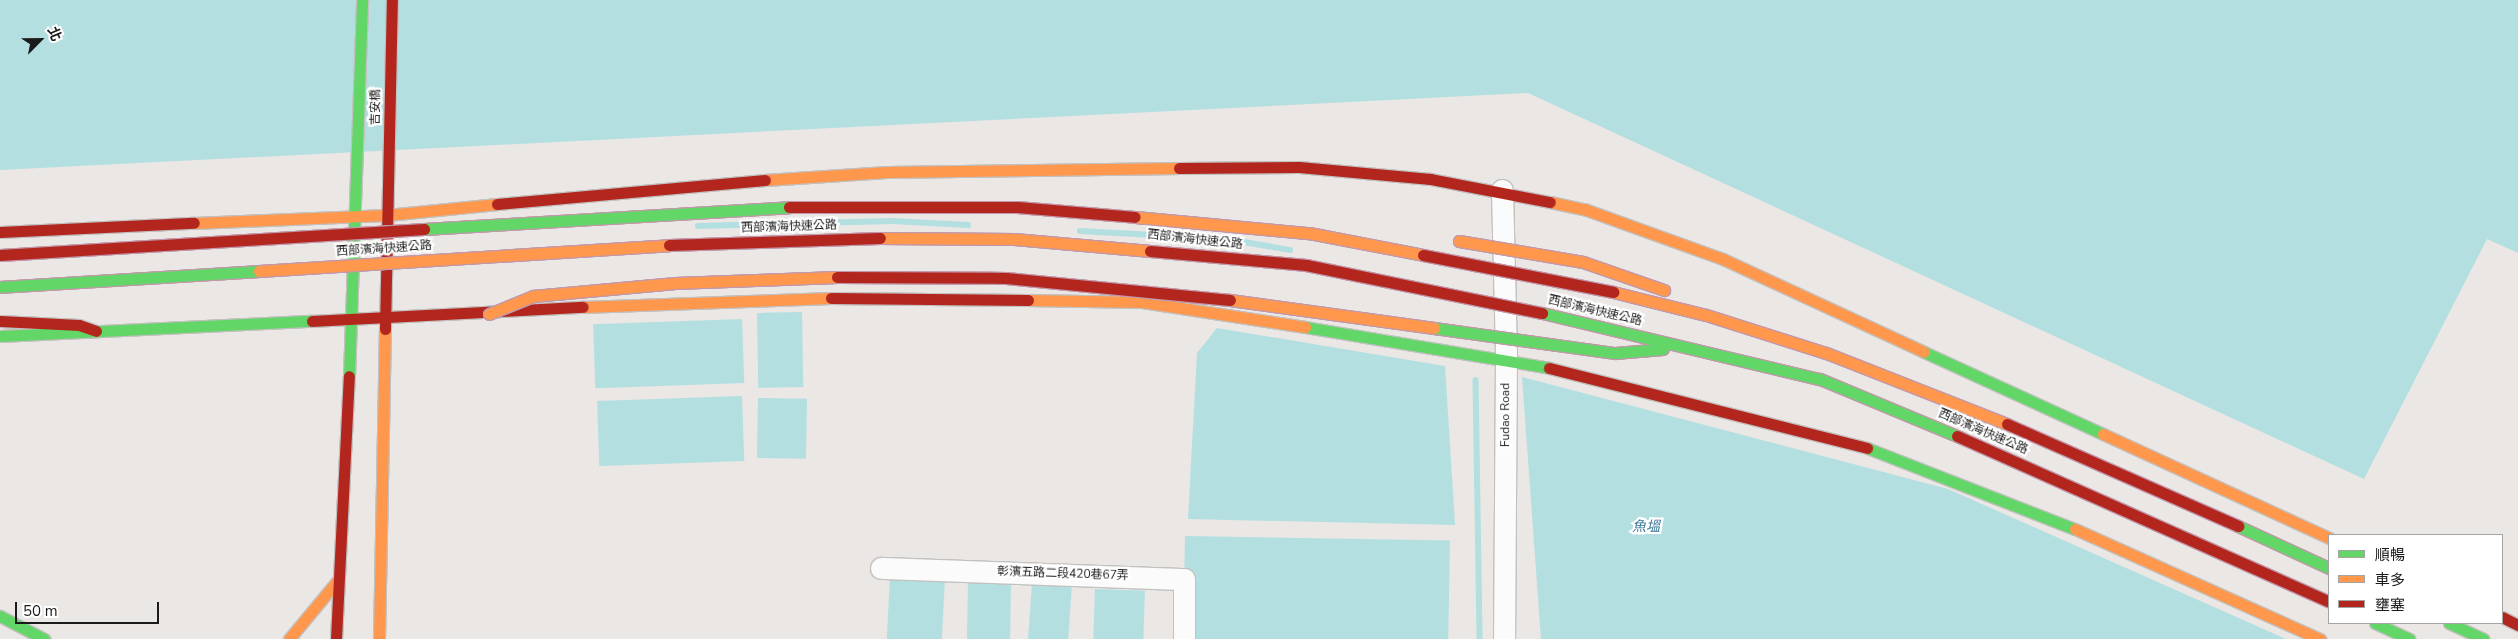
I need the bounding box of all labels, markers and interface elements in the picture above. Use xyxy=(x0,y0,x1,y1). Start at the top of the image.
north arrow xyxy=(15,15,65,65)
text: 北 xyxy=(43,24,66,44)
street label: 吉安橋 xyxy=(368,89,384,125)
street label: 西部濱海快速公路 xyxy=(741,218,837,236)
street label: 西部濱海快速公路 xyxy=(1147,228,1243,252)
street label: 西部濱海快速公路 xyxy=(336,238,432,260)
street label: 西部濱海快速公路 xyxy=(1547,293,1643,329)
street label: Fudao Road xyxy=(1499,383,1513,447)
street label: 西部濱海快速公路 xyxy=(1936,407,2030,457)
water label: 魚塭 xyxy=(1632,519,1660,535)
legend xyxy=(2328,534,2503,624)
text: 順暢 xyxy=(2375,545,2405,565)
street label: 彰濱五路二段420巷67弄 xyxy=(997,565,1129,583)
text: 車多 xyxy=(2375,570,2405,590)
scale bar xyxy=(18,592,161,624)
text: 壅塞 xyxy=(2375,595,2405,615)
text: 50 m xyxy=(23,601,58,621)

